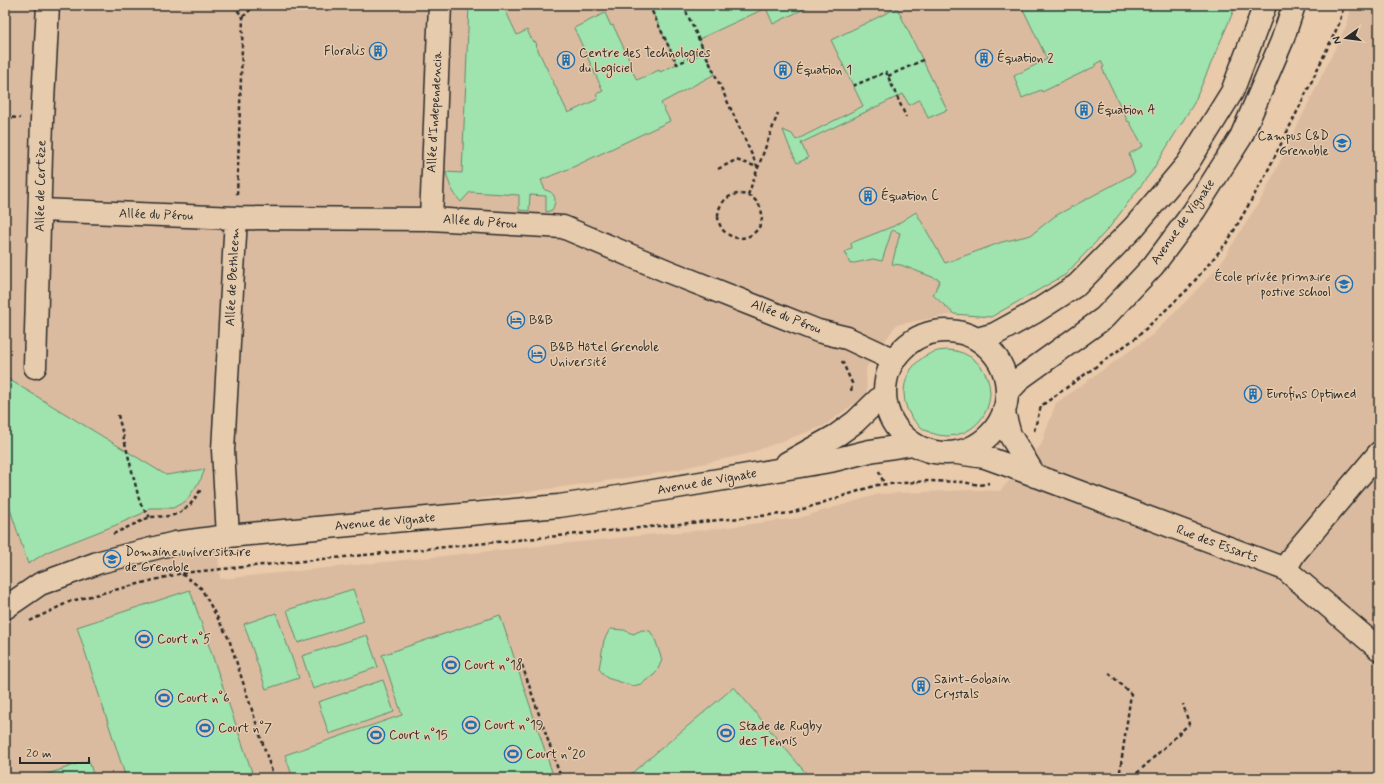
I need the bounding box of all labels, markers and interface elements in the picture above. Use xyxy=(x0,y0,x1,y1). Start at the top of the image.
north arrow xyxy=(1326,18,1366,58)
text: N xyxy=(1330,35,1345,45)
building icon: Floralis xyxy=(368,41,388,61)
place label: Floralis xyxy=(324,43,365,60)
place label: Centre des Technologies du Logiciel xyxy=(579,45,711,78)
building icon: Équation 2 xyxy=(974,48,994,68)
place label: Équation 2 xyxy=(997,49,1054,67)
building icon: Centre des Technologies du Logiciel xyxy=(556,50,576,70)
street label: Allée d'Independencia xyxy=(423,51,447,173)
building icon: Équation 1 xyxy=(773,60,793,80)
place label: Équation 1 xyxy=(796,61,852,79)
building icon: Équation A xyxy=(1074,100,1094,120)
place label: Équation A xyxy=(1097,101,1155,119)
place label: Campus C&D Grenoble xyxy=(1258,128,1329,160)
school or university icon: Campus C&D Grenoble xyxy=(1332,133,1352,153)
street label: Allée de Certèze xyxy=(32,140,50,232)
street label: Avenue de Vignate xyxy=(1147,176,1220,269)
building icon: Équation C xyxy=(858,186,878,206)
place label: Équation C xyxy=(881,187,939,205)
street label: Allée du Pérou xyxy=(119,205,193,225)
street label: Allée du Pérou xyxy=(442,211,518,233)
street label: Allée de Bethleem xyxy=(222,227,244,327)
place label: École privée primaire postive school xyxy=(1215,268,1331,301)
school or university icon: École privée primaire postive school xyxy=(1334,274,1354,294)
street label: Allée du Pérou xyxy=(748,296,824,338)
hotel icon: B&B xyxy=(506,310,526,330)
place label: B&B xyxy=(529,312,553,329)
place label: B&B Hôtel Grenoble Université xyxy=(550,339,659,371)
hotel icon: B&B Hôtel Grenoble Université xyxy=(527,344,547,364)
building icon: Eurofins Optimed xyxy=(1243,384,1263,404)
place label: Eurofins Optimed xyxy=(1266,386,1356,403)
street label: Avenue de Vignate xyxy=(656,465,759,500)
street label: Avenue de Vignate xyxy=(334,509,436,536)
street label: Rue des Essarts xyxy=(1174,521,1261,567)
place label: Domaine universitaire de Grenoble xyxy=(125,544,251,576)
school or university icon: Domaine universitaire de Grenoble xyxy=(102,549,122,569)
sports icon: Court n°5 xyxy=(134,629,154,649)
place label: Court n°5 xyxy=(157,631,211,648)
sports icon: Court n°18 xyxy=(441,655,461,675)
place label: Court n°18 xyxy=(464,657,523,674)
place label: Saint-Gobain Crystals xyxy=(934,671,1011,703)
building icon: Saint-Gobain Crystals xyxy=(911,676,931,696)
sports icon: Court n°6 xyxy=(154,688,174,708)
place label: Court n°6 xyxy=(177,690,230,707)
sports icon: Court n°19 xyxy=(461,715,481,735)
place label: Court n°19 xyxy=(484,717,544,734)
sports icon: Court n°7 xyxy=(195,718,215,738)
place label: Stade de Rugby des Tennis xyxy=(739,718,822,750)
place label: Court n°7 xyxy=(218,720,272,737)
sports icon: Stade de Rugby des Tennis xyxy=(716,723,736,743)
sports icon: Court n°15 xyxy=(366,725,386,745)
place label: Court n°15 xyxy=(389,727,448,744)
scale bar xyxy=(20,739,89,765)
sports icon: Court n°20 xyxy=(503,744,523,764)
text: 20 m xyxy=(26,746,52,762)
place label: Court n°20 xyxy=(526,746,586,763)

